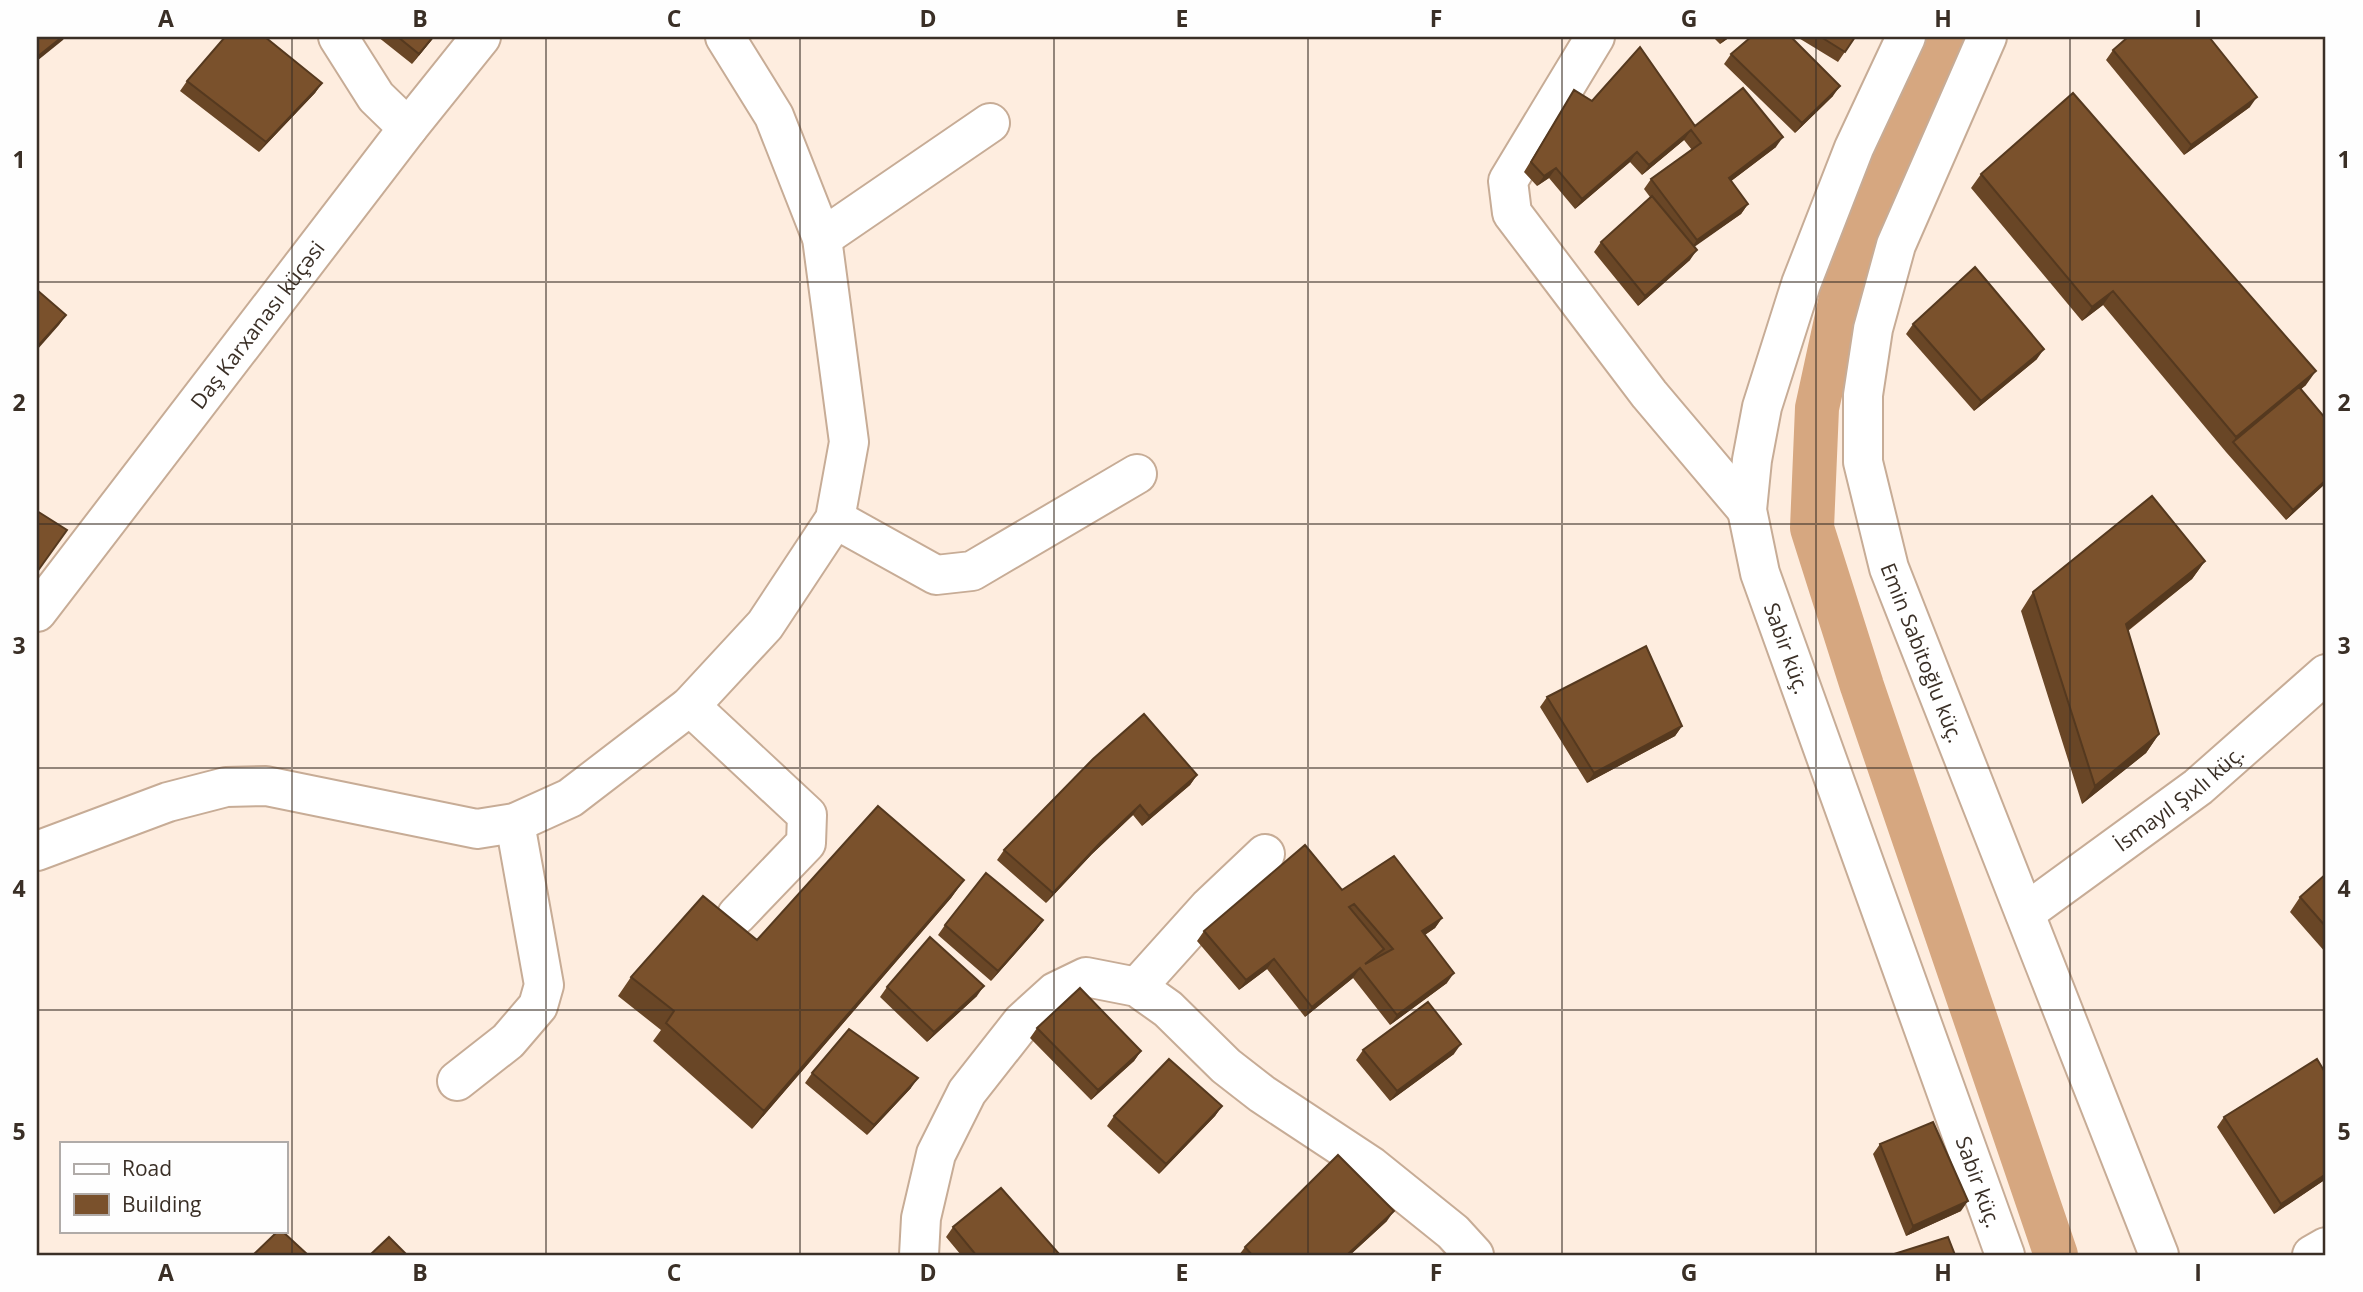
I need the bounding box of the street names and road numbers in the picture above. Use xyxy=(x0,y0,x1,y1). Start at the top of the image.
street label: Daş Karxanası küçəsi xyxy=(184,235,331,414)
street label: Emin Sabitoğlu küç. xyxy=(1874,559,1970,747)
street label: Sabir küç. xyxy=(1758,599,1816,698)
street label: İsmayıl Şıxlı küç. xyxy=(2108,739,2250,858)
street label: Sabir küç. xyxy=(1949,1132,2008,1231)

